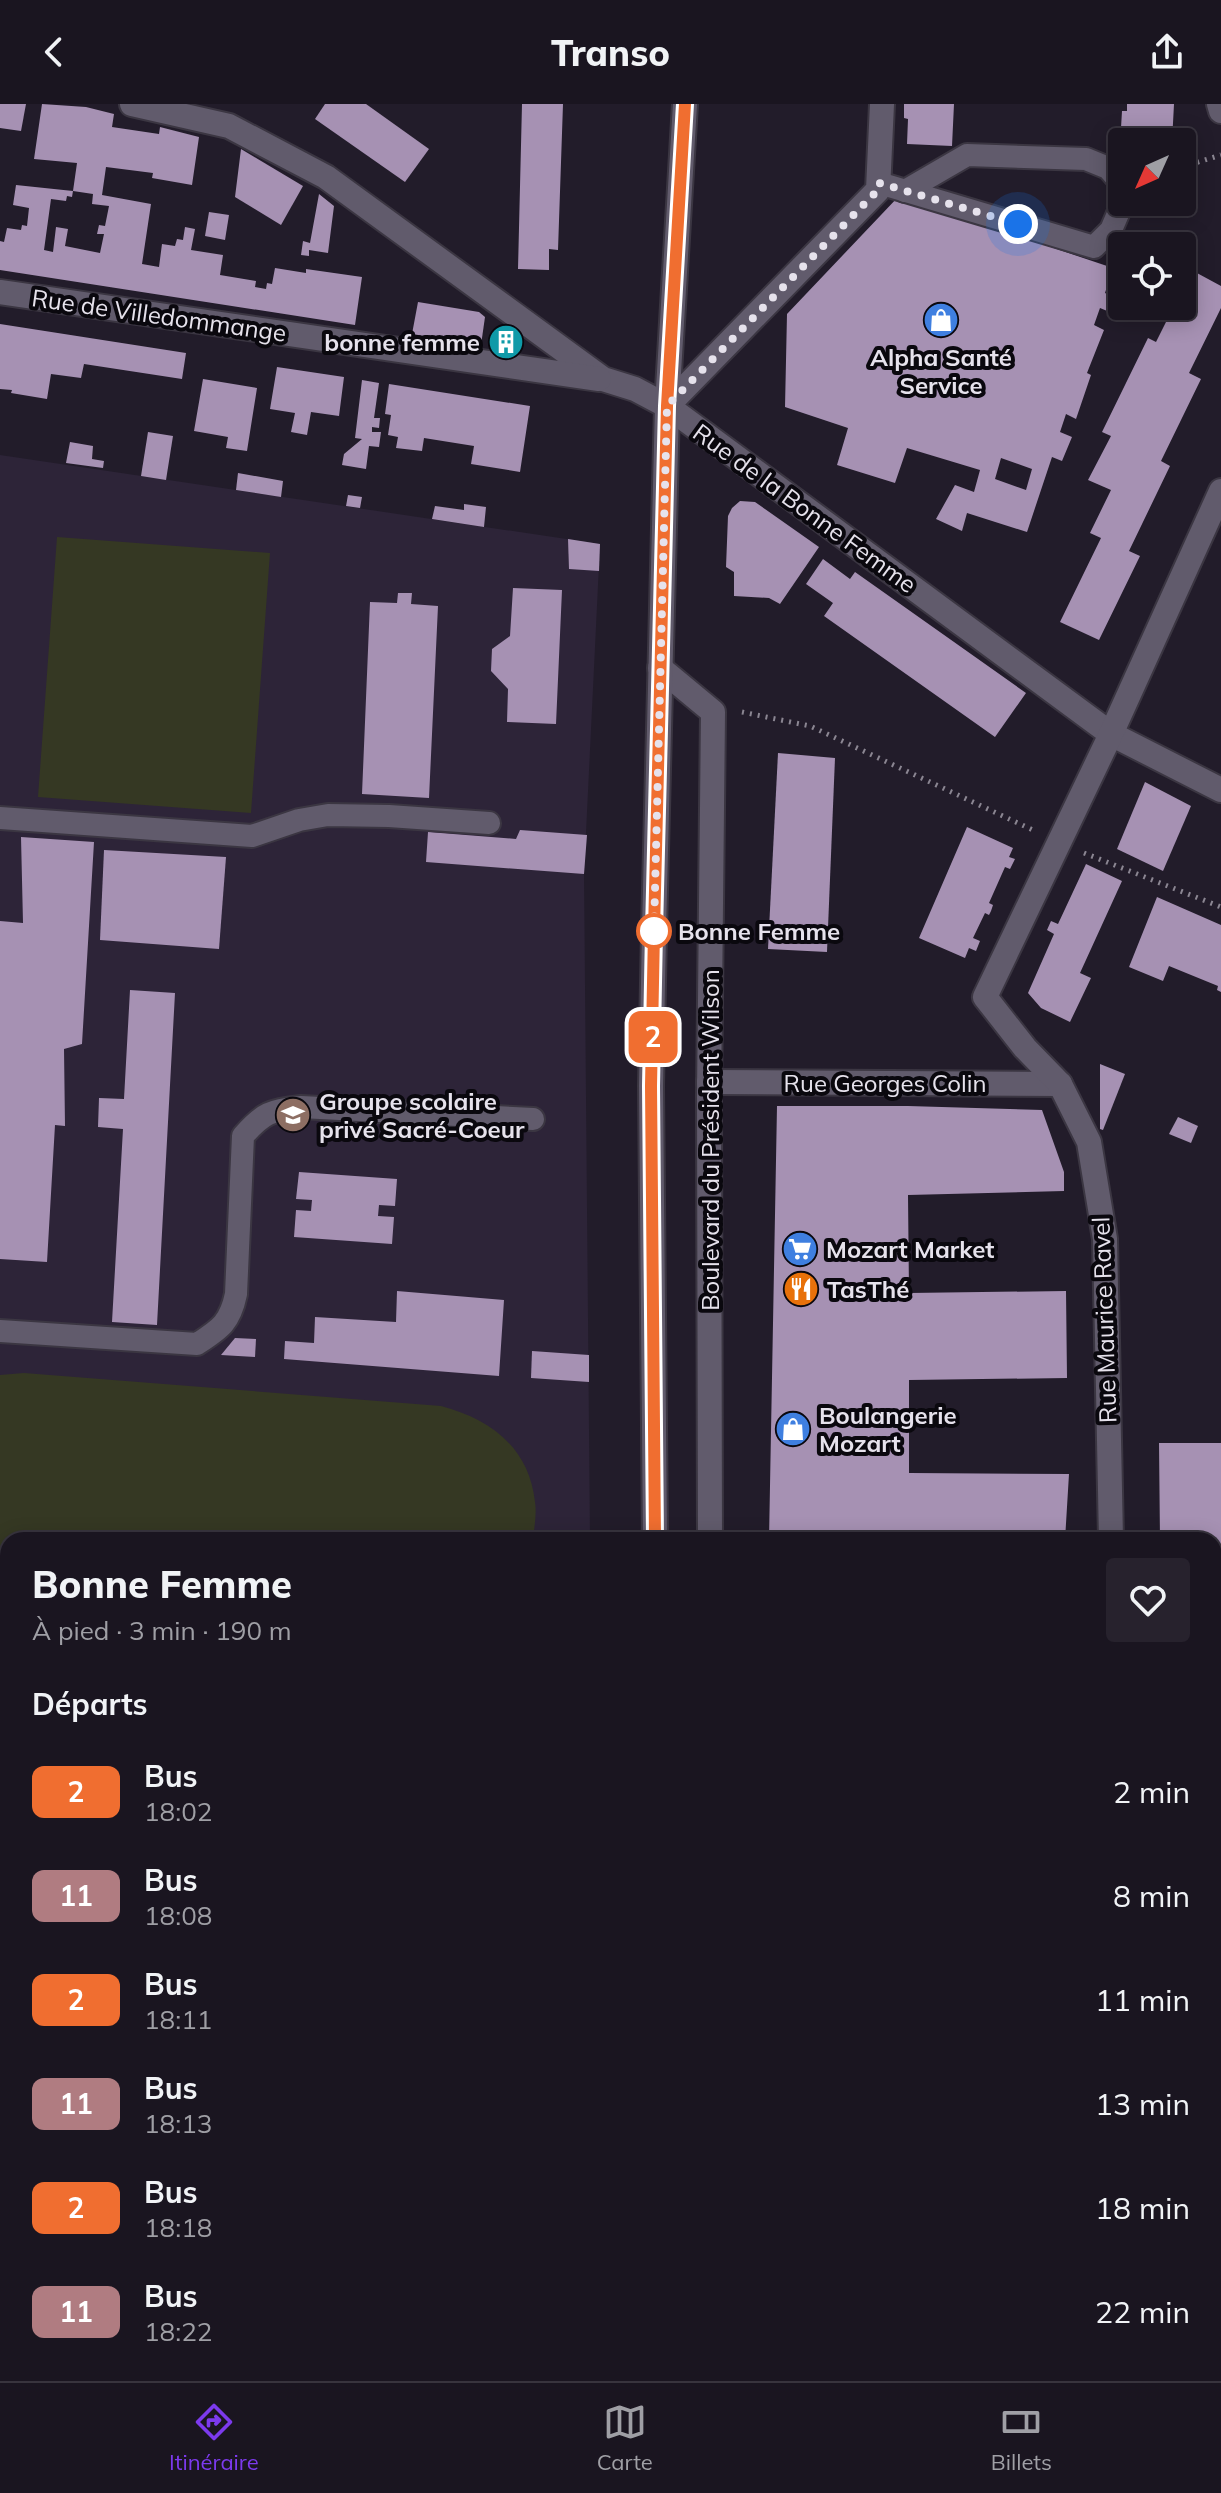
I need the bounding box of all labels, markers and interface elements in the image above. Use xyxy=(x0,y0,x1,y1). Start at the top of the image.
icon: back xyxy=(32,30,76,74)
text: Transo xyxy=(551,30,670,75)
icon: share xyxy=(1145,30,1189,74)
north arrow xyxy=(1108,128,1196,216)
map controls xyxy=(1108,128,1196,320)
your location xyxy=(998,204,1038,244)
button: locate xyxy=(1108,232,1196,320)
street label: Rue de Villedommange xyxy=(30,282,288,348)
shop icon: Alpha Santé Service xyxy=(922,301,960,339)
building icon: bonne femme xyxy=(487,323,525,361)
place label: bonne femme xyxy=(324,327,480,357)
place label: Alpha Santé Service xyxy=(870,342,1012,400)
street label: Rue de la Bonne Femme xyxy=(688,417,922,599)
marker: Bonne Femme xyxy=(637,914,671,948)
place label: Bonne Femme xyxy=(678,916,840,946)
street label: Boulevard du Président Wilson xyxy=(695,969,725,1311)
line badge: 2 xyxy=(627,1011,679,1063)
text: 2 xyxy=(645,1019,661,1054)
street label: Rue Georges Colin xyxy=(783,1068,987,1098)
place label: Groupe scolaire privé Sacré-Coeur xyxy=(319,1086,525,1144)
school or university icon: Groupe scolaire privé Sacré-Coeur xyxy=(274,1096,312,1134)
street label: Rue Maurice Ravel xyxy=(1085,1216,1123,1424)
supermarket icon: Mozart Market xyxy=(781,1230,819,1268)
place label: Mozart Market xyxy=(826,1234,994,1264)
restaurant icon: TasThé xyxy=(782,1270,820,1308)
place label: TasThé xyxy=(827,1274,909,1304)
place label: Boulangerie Mozart xyxy=(819,1400,957,1458)
shop icon: Boulangerie Mozart xyxy=(774,1410,812,1448)
button: heart xyxy=(1106,1558,1190,1642)
text: Bonne Femme xyxy=(32,1560,292,1608)
text: À pied · 3 min · 190 m xyxy=(32,1614,292,1647)
text: Départs xyxy=(32,1685,148,1723)
text: Bus xyxy=(144,1757,198,1795)
text: 2 min xyxy=(1113,1773,1190,1811)
text: 2 xyxy=(68,1774,84,1809)
text: 18:02 xyxy=(144,1795,212,1828)
text: Bus xyxy=(144,1861,198,1899)
text: 8 min xyxy=(1113,1877,1190,1915)
text: 11 xyxy=(59,1878,93,1913)
text: 18:08 xyxy=(144,1899,212,1932)
text: Bus xyxy=(144,1965,198,2003)
text: 11 min xyxy=(1095,1981,1190,2019)
text: 2 xyxy=(68,1982,84,2017)
text: 18:11 xyxy=(144,2003,212,2036)
text: Bus xyxy=(144,2069,198,2107)
text: 13 min xyxy=(1095,2085,1190,2123)
text: 11 xyxy=(59,2086,93,2121)
text: 18:13 xyxy=(144,2107,212,2140)
text: Bus xyxy=(144,2173,198,2211)
text: 18 min xyxy=(1095,2189,1190,2227)
text: 2 xyxy=(68,2190,84,2225)
text: 18:18 xyxy=(144,2211,212,2244)
text: Bus xyxy=(144,2277,198,2315)
text: 22 min xyxy=(1095,2293,1190,2331)
text: 11 xyxy=(59,2294,93,2329)
text: 18:22 xyxy=(144,2315,212,2348)
tab: Itinéraire xyxy=(169,2400,259,2476)
tab: Carte xyxy=(597,2400,653,2476)
tab: Billets xyxy=(991,2400,1052,2476)

